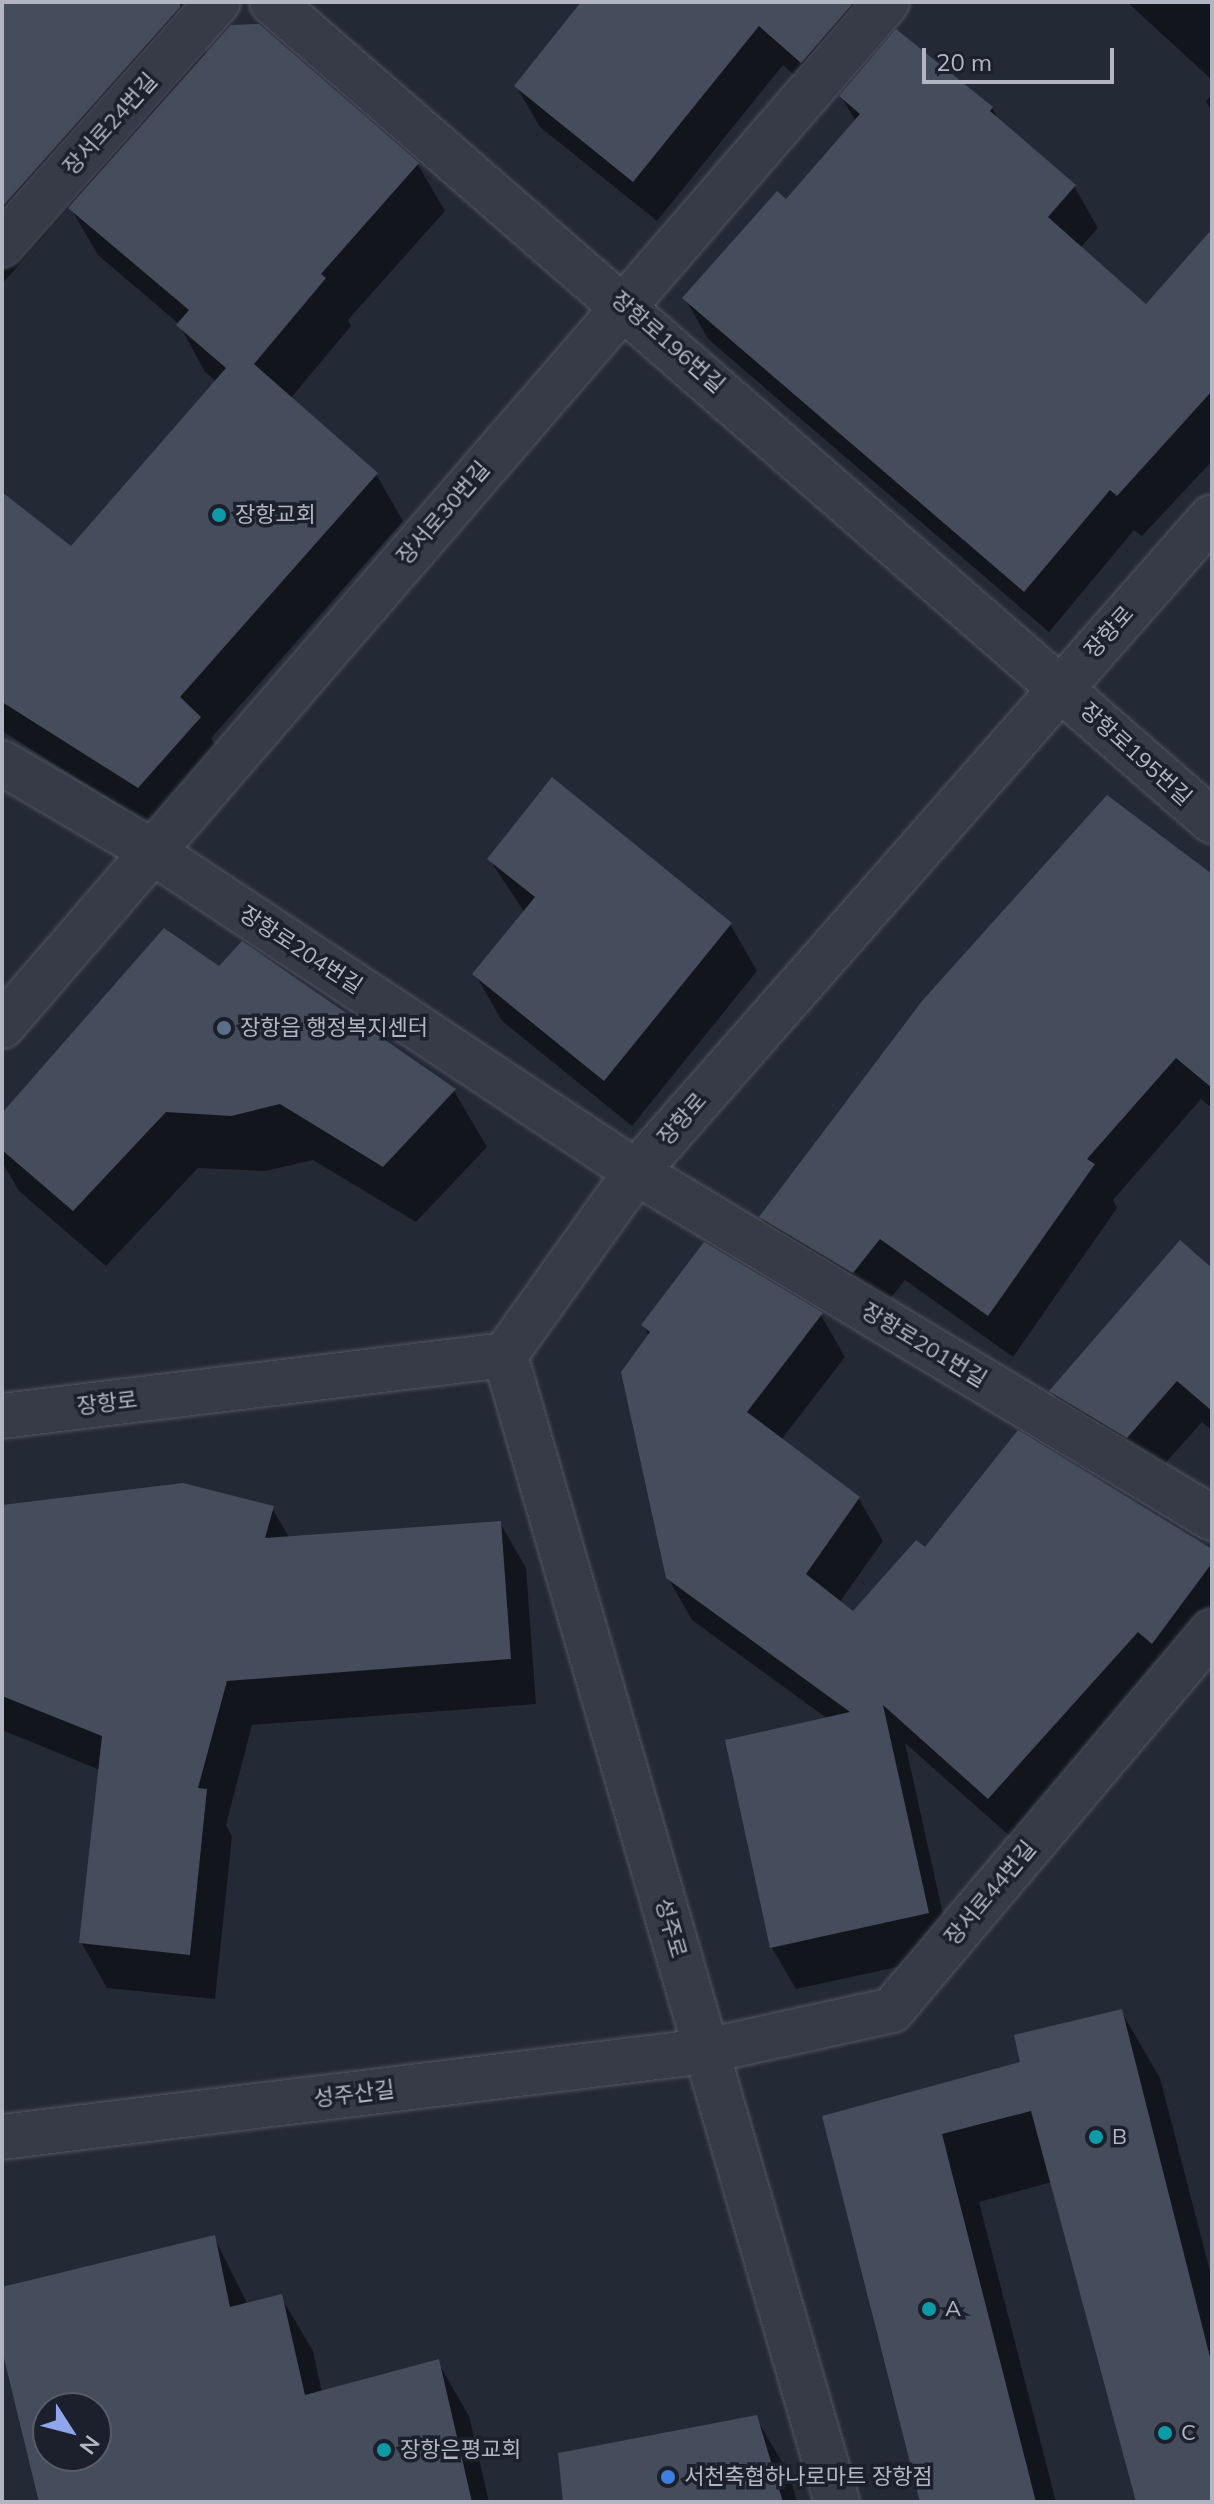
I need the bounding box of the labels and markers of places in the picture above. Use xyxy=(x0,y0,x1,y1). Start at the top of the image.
place label: 장항교회 xyxy=(235,502,316,528)
marker: 장항교회 xyxy=(210,506,228,524)
place label: 장항읍 행정복지센터 xyxy=(240,1015,428,1041)
marker: 장항읍 행정복지센터 xyxy=(215,1019,233,1037)
place label: B xyxy=(1112,2124,1127,2150)
marker: B xyxy=(1087,2128,1105,2146)
place label: A xyxy=(945,2296,961,2322)
marker: A xyxy=(920,2300,938,2318)
place label: C xyxy=(1181,2420,1196,2446)
marker: C xyxy=(1156,2424,1174,2442)
place label: 장항은평교회 xyxy=(400,2437,521,2463)
marker: 장항은평교회 xyxy=(375,2441,393,2459)
place label: 서천축협하나로마트 장항점 xyxy=(684,2464,933,2490)
marker: 서천축협하나로마트 장항점 xyxy=(659,2468,677,2486)

